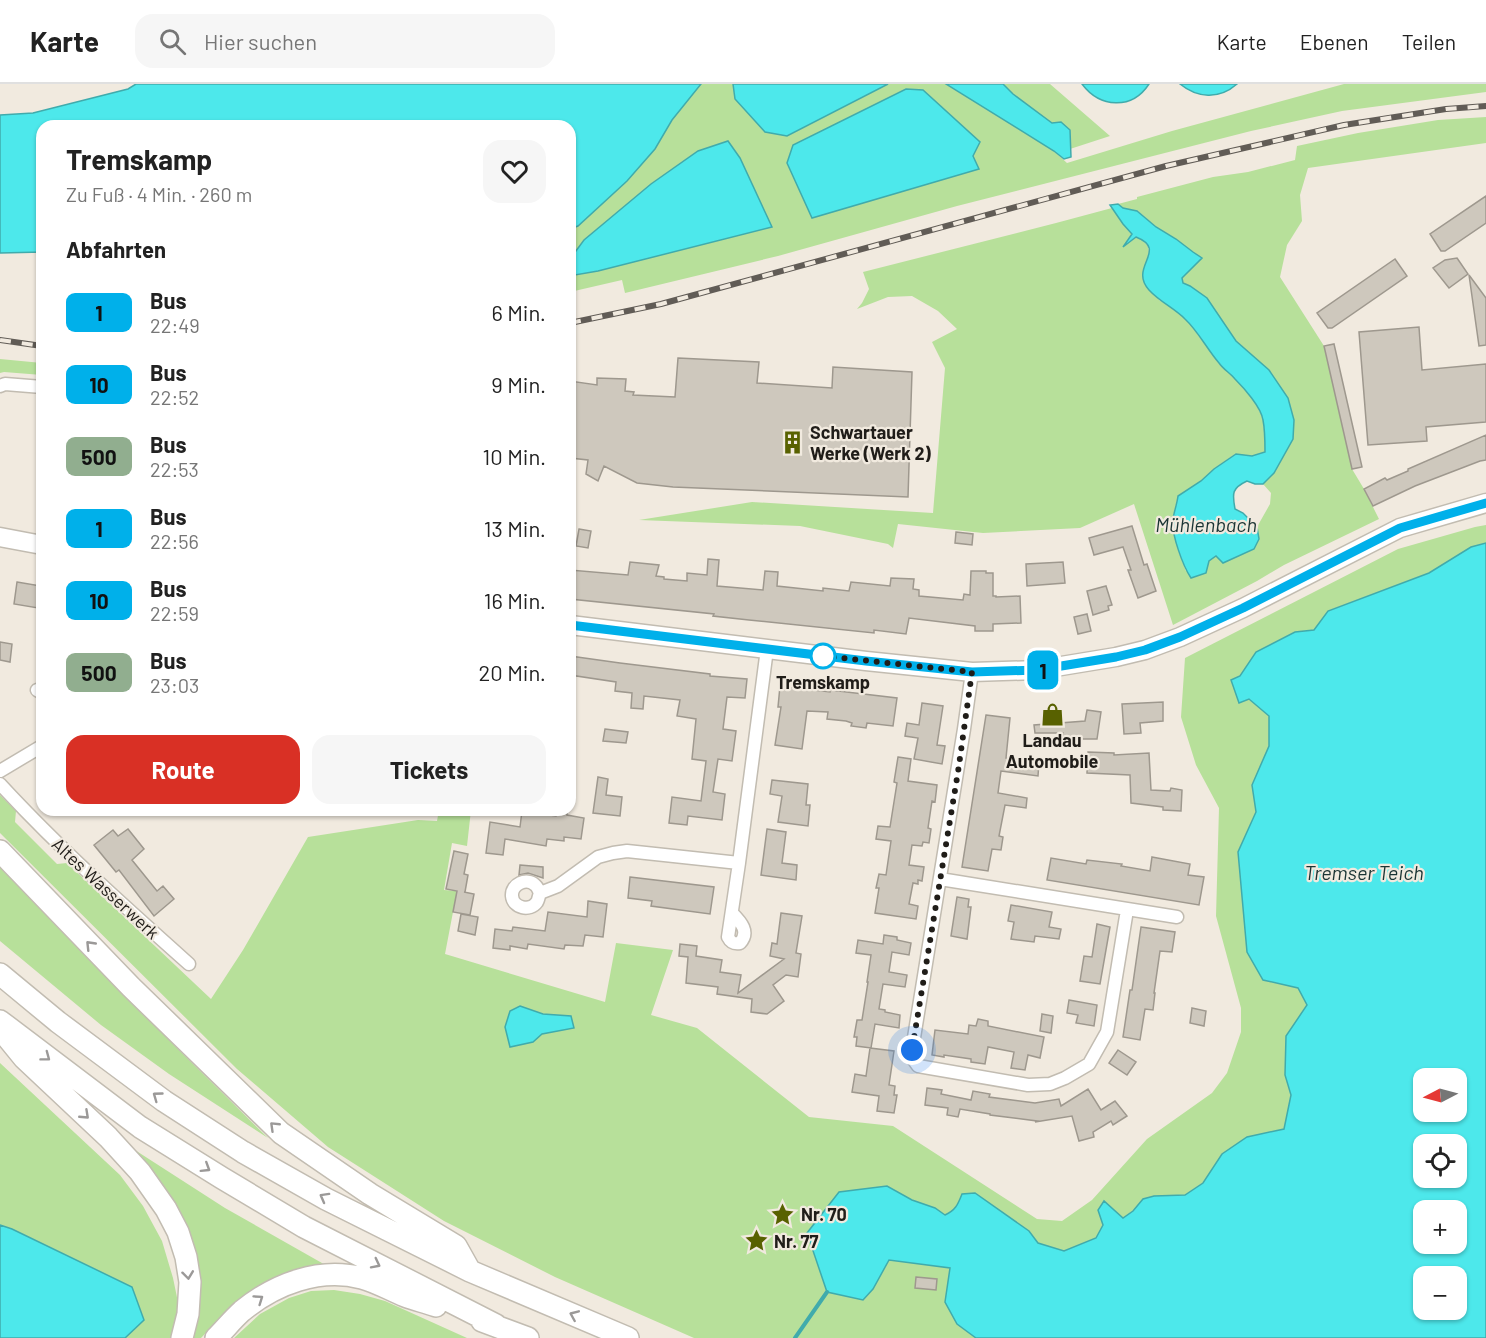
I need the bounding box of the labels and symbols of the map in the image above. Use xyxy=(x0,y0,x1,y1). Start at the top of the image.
place label: Schwartauer Werke (Werk 2) xyxy=(810,421,931,464)
building icon: Schwartauer Werke (Werk 2) xyxy=(779,429,805,455)
water label: Mühlenbach xyxy=(1155,512,1257,536)
marker: Tremskamp xyxy=(810,643,836,669)
line badge: 1 xyxy=(1024,650,1062,690)
place label: Tremskamp xyxy=(776,671,870,693)
shop icon: Landau Automobile xyxy=(1039,701,1065,727)
place label: Landau Automobile xyxy=(1006,729,1098,772)
street label: Altes Wasserwerk xyxy=(48,833,164,943)
water label: Tremser Teich xyxy=(1304,860,1424,884)
one-way arrow xyxy=(86,941,97,951)
your location xyxy=(897,1035,927,1065)
one-way arrow xyxy=(40,1049,51,1060)
north arrow xyxy=(1413,1068,1467,1122)
one-way arrow xyxy=(153,1092,164,1103)
one-way arrow xyxy=(78,1108,89,1119)
one-way arrow xyxy=(270,1122,281,1133)
one-way arrow xyxy=(200,1161,210,1173)
one-way arrow xyxy=(320,1193,330,1204)
place icon: Nr. 70 xyxy=(770,1201,796,1227)
place label: Nr. 70 xyxy=(801,1203,847,1225)
place icon: Nr. 77 xyxy=(743,1228,769,1254)
place label: Nr. 77 xyxy=(774,1230,819,1252)
one-way arrow xyxy=(370,1256,381,1268)
one-way arrow xyxy=(182,1271,194,1280)
one-way arrow xyxy=(253,1295,264,1306)
one-way arrow xyxy=(570,1310,581,1322)

